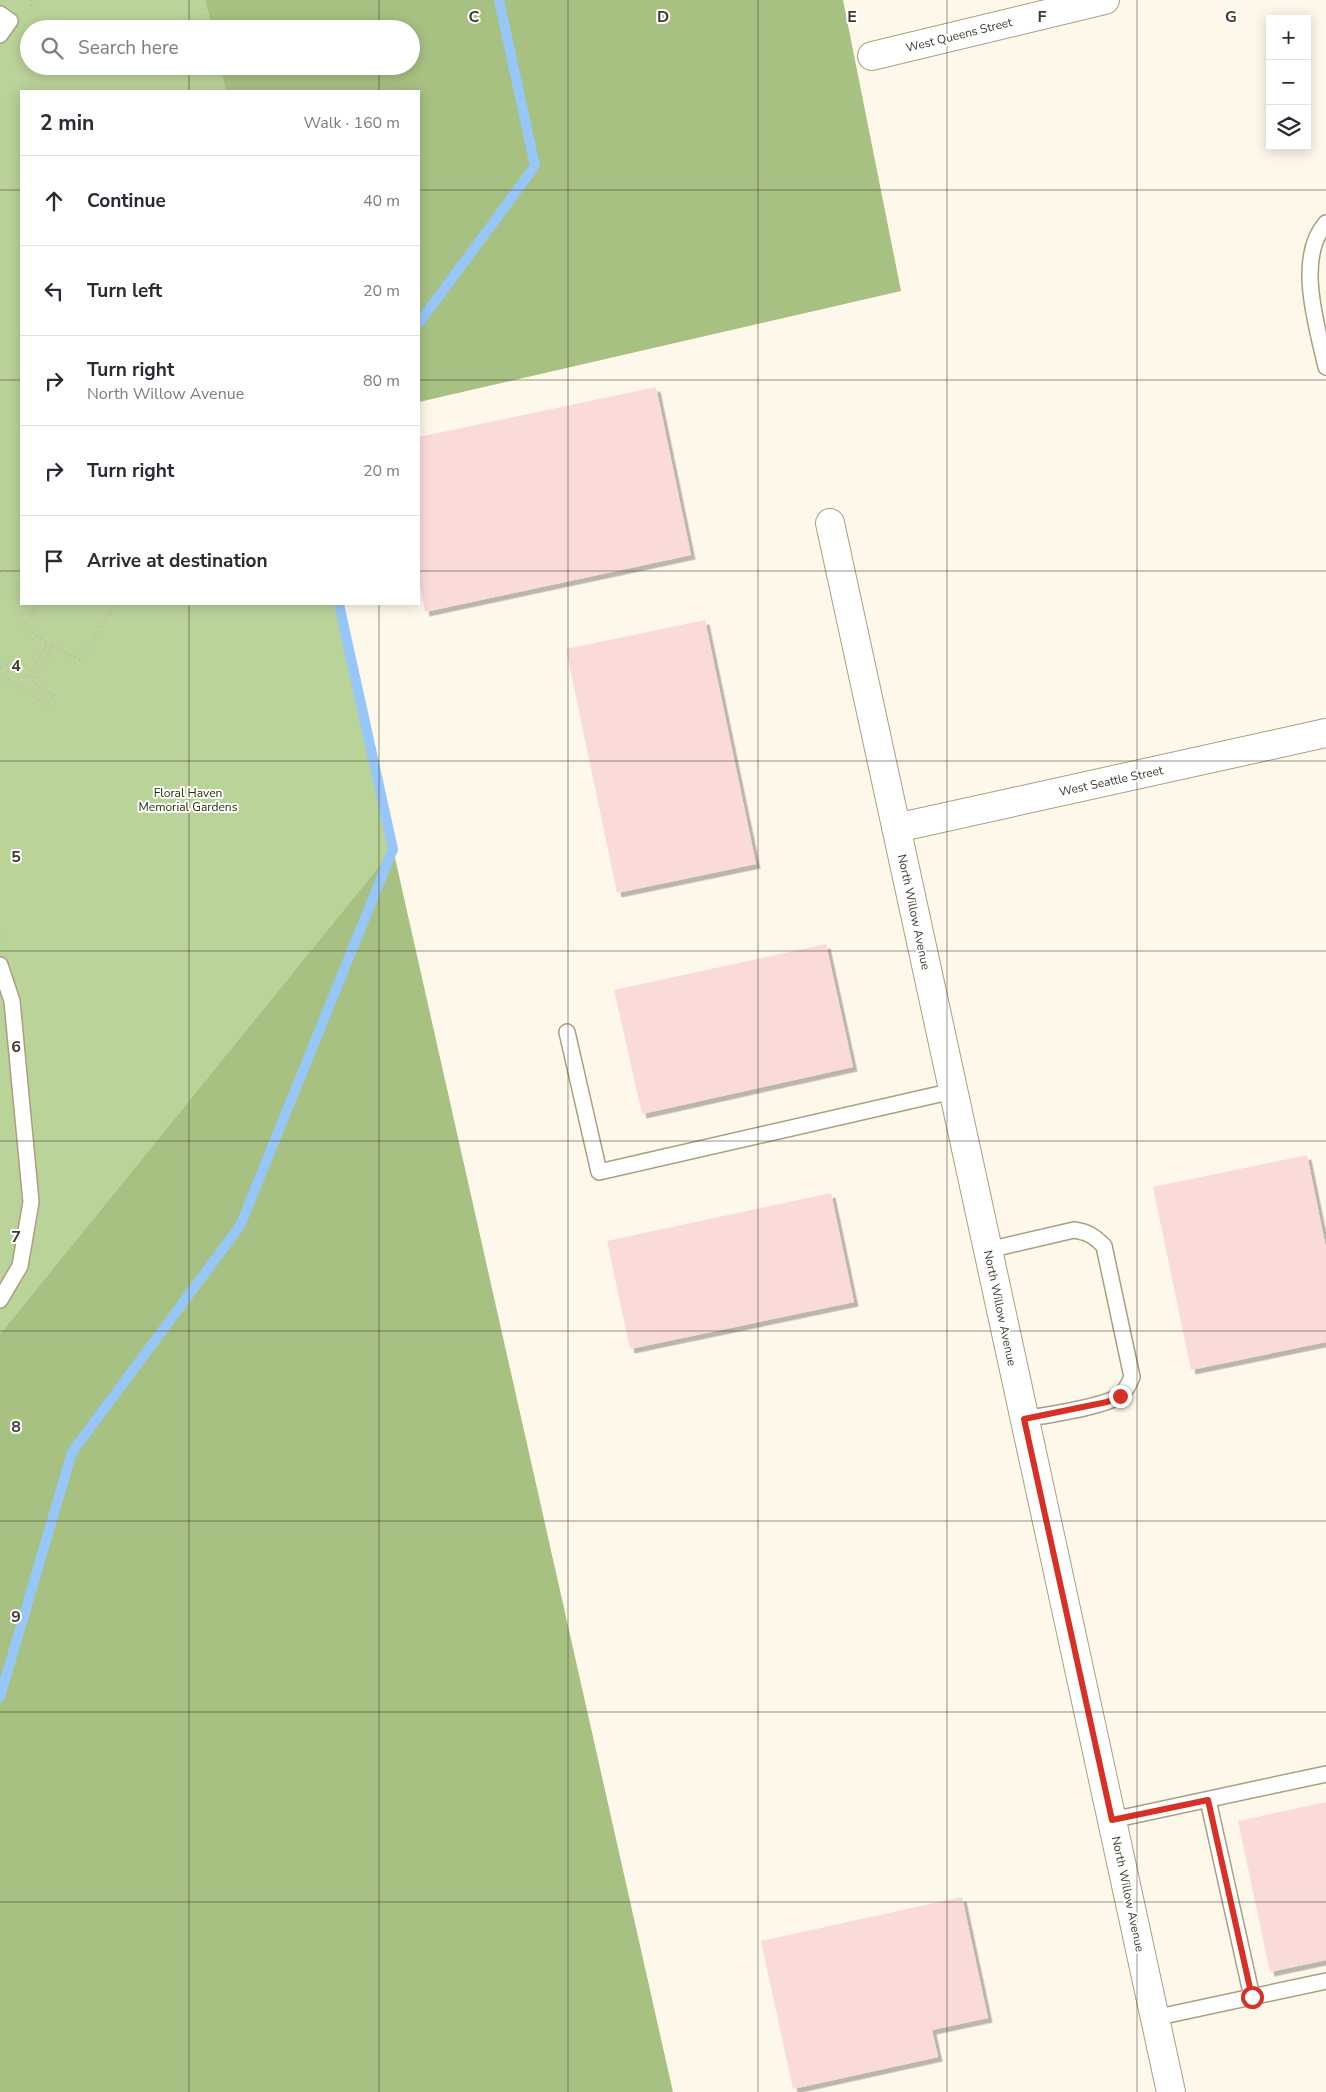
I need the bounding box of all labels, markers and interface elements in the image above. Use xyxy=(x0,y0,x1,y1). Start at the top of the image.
text: C xyxy=(469,6,480,28)
text: D xyxy=(657,6,669,28)
text: E xyxy=(847,6,857,28)
text: F xyxy=(1038,6,1047,28)
text: G xyxy=(1225,6,1237,28)
street label: West Queens Street xyxy=(904,14,1015,56)
map controls xyxy=(1266,15,1311,150)
button: + xyxy=(1266,15,1311,60)
search box xyxy=(20,20,420,75)
icon: search xyxy=(38,34,66,62)
text: Search here xyxy=(78,35,179,61)
button: − xyxy=(1266,60,1311,105)
button: layers xyxy=(1266,105,1311,150)
text: 2 min xyxy=(40,109,94,137)
text: Walk · 160 m xyxy=(304,112,400,134)
icon: ahead xyxy=(40,187,68,215)
text: Continue xyxy=(87,188,166,214)
text: 40 m xyxy=(363,190,400,212)
icon: left xyxy=(40,277,68,305)
text: Turn left xyxy=(87,278,162,304)
text: 20 m xyxy=(363,280,400,302)
text: Turn right xyxy=(87,357,174,383)
icon: right xyxy=(40,367,68,395)
text: 80 m xyxy=(363,370,400,392)
text: North Willow Avenue xyxy=(87,383,244,405)
icon: right xyxy=(40,457,68,485)
text: Turn right xyxy=(87,458,174,484)
text: 20 m xyxy=(363,460,400,482)
icon: arrive xyxy=(40,547,68,575)
text: Arrive at destination xyxy=(87,548,268,574)
text: 4 xyxy=(11,655,21,677)
street label: West Seattle Street xyxy=(1058,762,1165,800)
park label: Floral Haven Memorial Gardens xyxy=(139,785,238,815)
text: 5 xyxy=(11,846,21,868)
street label: North Willow Avenue xyxy=(894,853,934,971)
text: 6 xyxy=(11,1036,21,1058)
text: 7 xyxy=(11,1226,21,1248)
street label: North Willow Avenue xyxy=(980,1249,1020,1367)
route end xyxy=(1109,1385,1132,1408)
text: 8 xyxy=(11,1416,21,1438)
text: 9 xyxy=(11,1606,21,1628)
street label: North Willow Avenue xyxy=(1108,1835,1148,1953)
route start xyxy=(1241,1986,1264,2009)

